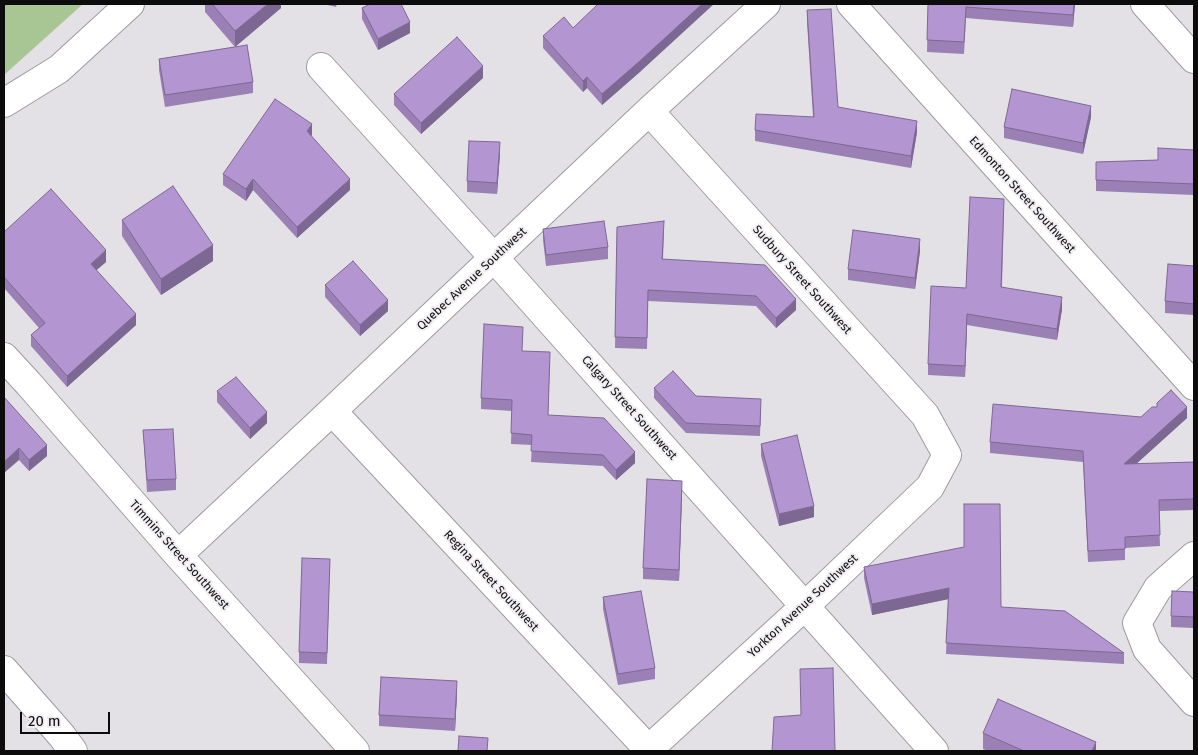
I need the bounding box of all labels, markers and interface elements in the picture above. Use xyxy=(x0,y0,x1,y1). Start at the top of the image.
street label: Edmonton Street Southwest xyxy=(966,134,1078,256)
street label: Sudbury Street Southwest xyxy=(749,223,855,337)
street label: Quebec Avenue Southwest xyxy=(414,224,530,334)
street label: Calgary Street Southwest xyxy=(578,353,680,463)
street label: Timmins Street Southwest xyxy=(126,497,232,613)
street label: Regina Street Southwest xyxy=(440,528,542,634)
street label: Yorkton Avenue Southwest xyxy=(745,551,861,661)
scale bar xyxy=(22,702,112,734)
text: 20 m xyxy=(28,712,61,730)

